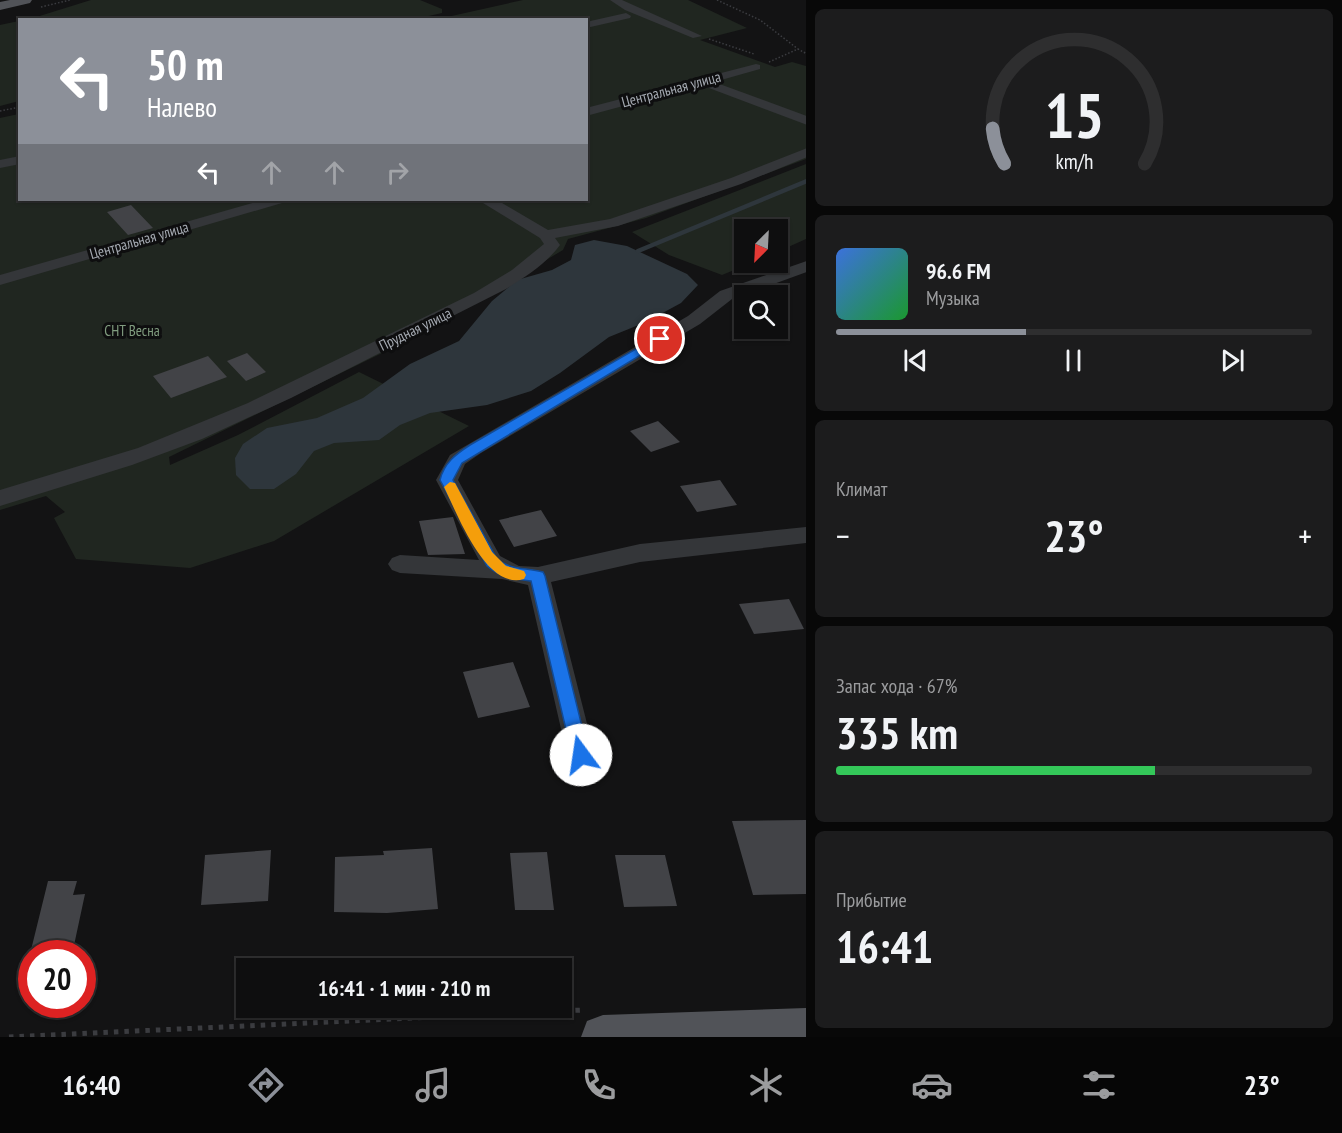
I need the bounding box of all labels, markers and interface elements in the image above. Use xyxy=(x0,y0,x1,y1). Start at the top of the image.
text: 50 m xyxy=(147,37,224,92)
icon: left xyxy=(48,42,126,120)
street label: Центральная улица xyxy=(619,67,723,111)
text: 15 xyxy=(1044,74,1104,155)
text: Налево xyxy=(147,90,217,124)
text: km/h xyxy=(1055,148,1093,176)
icon: left xyxy=(192,156,225,189)
icon: ahead xyxy=(255,156,288,189)
icon: ahead xyxy=(318,156,351,189)
icon: right xyxy=(381,156,414,189)
street label: Центральная улица xyxy=(87,217,191,263)
north arrow xyxy=(734,219,788,273)
map controls xyxy=(734,219,788,339)
text: 96.6 FM xyxy=(926,257,991,285)
button: search xyxy=(734,285,788,339)
text: Музыка xyxy=(926,285,980,311)
street label: Прудная улица xyxy=(376,303,454,355)
pin xyxy=(634,313,685,364)
park label: СНТ Весна xyxy=(104,321,160,340)
icon: arrive xyxy=(643,322,676,355)
icon: previous xyxy=(899,344,932,377)
icon: pause xyxy=(1057,344,1090,377)
icon: next xyxy=(1216,344,1249,377)
text: Климат xyxy=(836,476,887,502)
text: 23° xyxy=(1044,506,1104,564)
text: − xyxy=(836,514,850,557)
text: + xyxy=(1298,514,1312,557)
text: Запас хода · 67% xyxy=(836,673,957,699)
text: 335 km xyxy=(836,703,958,761)
position arrow xyxy=(549,723,613,787)
text: Прибытие xyxy=(836,887,907,913)
text: 16:41 xyxy=(836,917,933,975)
speed limit sign: 20 xyxy=(18,940,96,1018)
text: 16:41 · 1 мин · 210 m xyxy=(318,974,490,1002)
icon: directions xyxy=(245,1064,287,1106)
icon: music xyxy=(412,1064,454,1106)
icon: phone xyxy=(578,1064,620,1106)
icon: climate xyxy=(745,1064,787,1106)
icon: car xyxy=(911,1064,953,1106)
icon: filters xyxy=(1078,1064,1120,1106)
text: 16:40 xyxy=(62,1068,121,1102)
text: 23° xyxy=(1244,1068,1280,1102)

